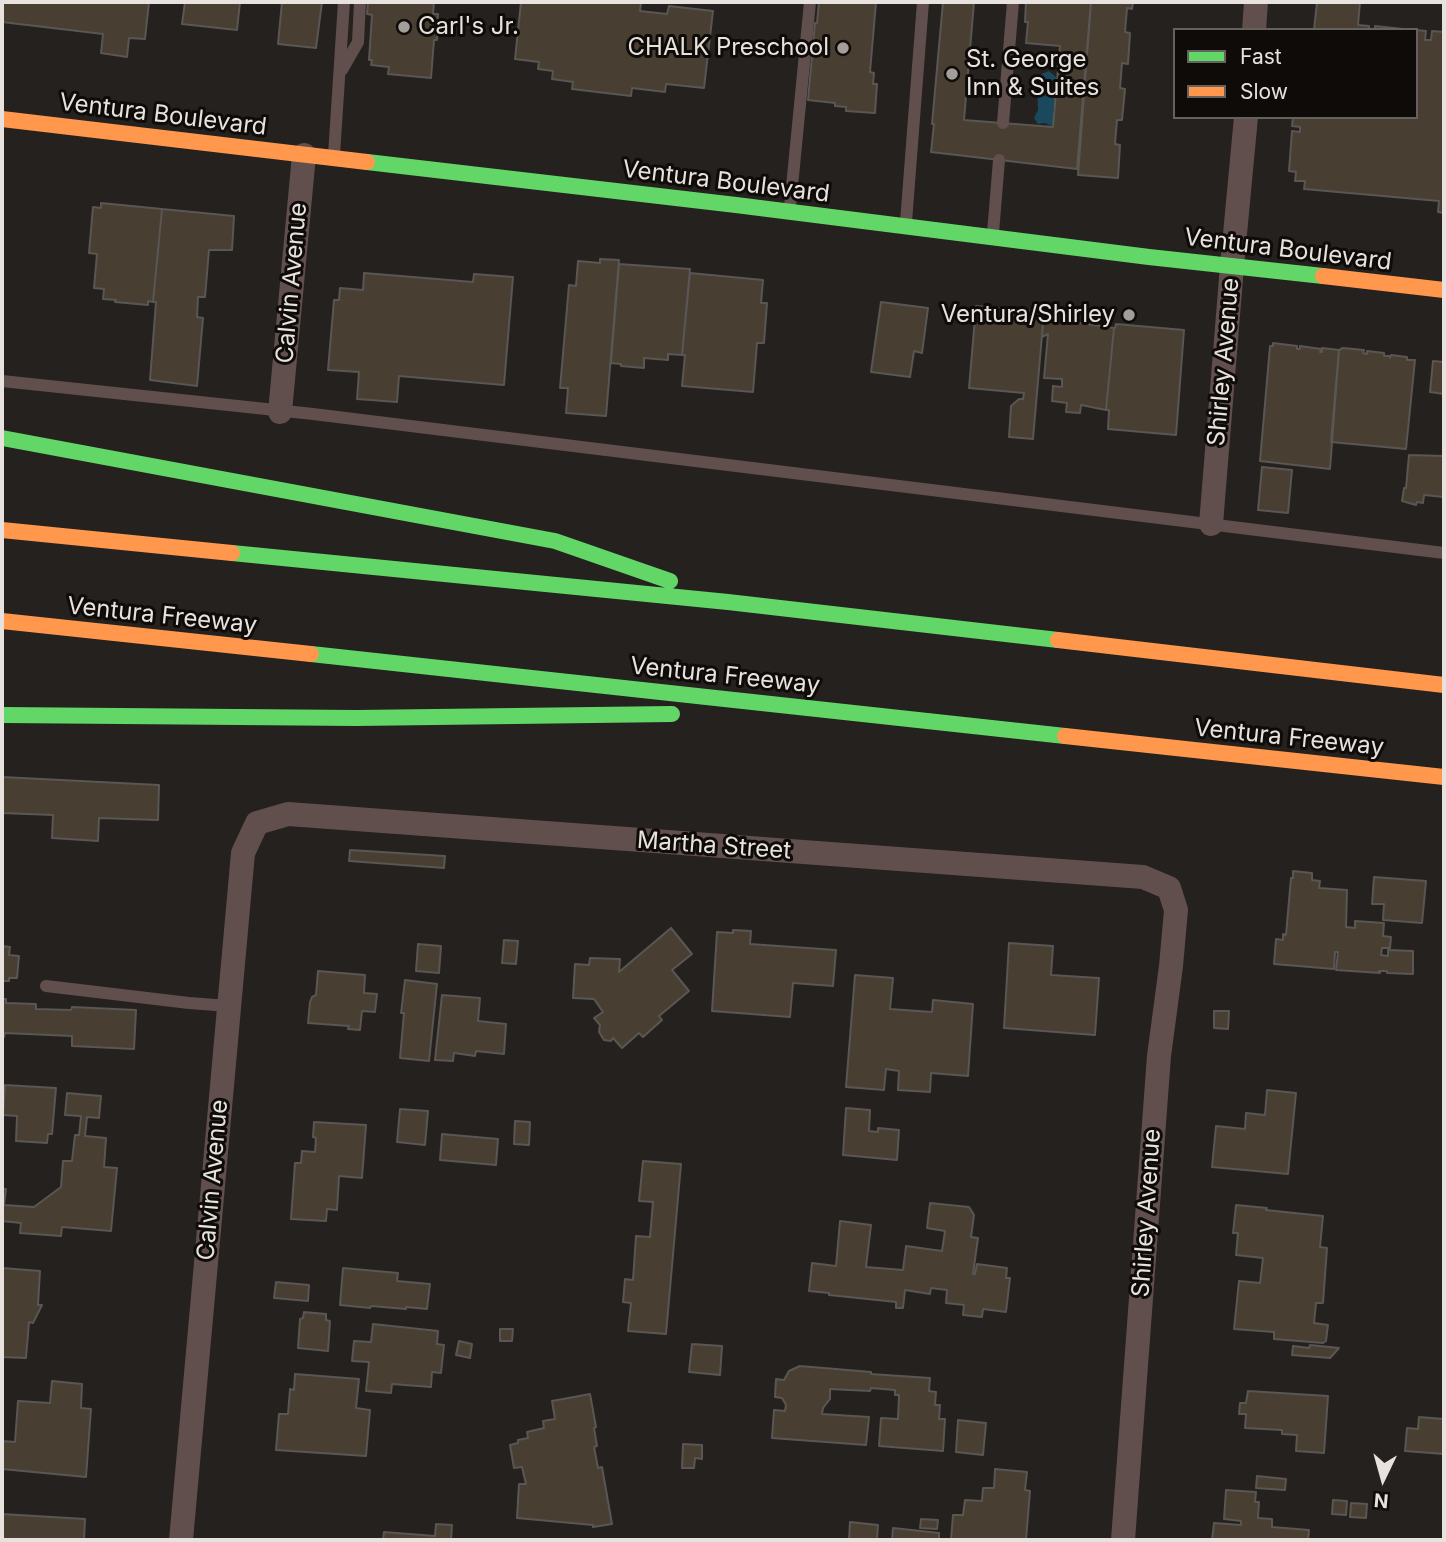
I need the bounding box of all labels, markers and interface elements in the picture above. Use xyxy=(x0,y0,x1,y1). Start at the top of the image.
place label: Carl's Jr. xyxy=(418,13,519,41)
marker: Carl's Jr. xyxy=(396,19,412,35)
legend xyxy=(1173,28,1418,119)
place label: CHALK Preschool xyxy=(628,34,829,62)
marker: CHALK Preschool xyxy=(835,40,851,56)
text: Fast xyxy=(1240,44,1282,69)
place label: St. George Inn & Suites xyxy=(966,46,1099,102)
marker: St. George Inn & Suites xyxy=(944,66,960,82)
text: Slow xyxy=(1240,79,1288,104)
street label: Ventura Boulevard xyxy=(58,88,268,142)
street label: Ventura Boulevard xyxy=(621,155,831,209)
street label: Calvin Avenue xyxy=(271,201,313,365)
street label: Ventura Boulevard xyxy=(1183,223,1393,277)
street label: Shirley Avenue xyxy=(1202,277,1246,447)
place label: Ventura/Shirley xyxy=(941,301,1115,329)
marker: Ventura/Shirley xyxy=(1121,307,1137,323)
street label: Ventura Freeway xyxy=(66,592,258,640)
street label: Ventura Freeway xyxy=(629,652,821,700)
street label: Ventura Freeway xyxy=(1193,714,1385,762)
street label: Martha Street xyxy=(636,826,792,866)
street label: Calvin Avenue xyxy=(192,1098,234,1262)
street label: Shirley Avenue xyxy=(1127,1128,1167,1298)
north arrow xyxy=(1348,1444,1418,1514)
text: N xyxy=(1373,1488,1389,1513)

